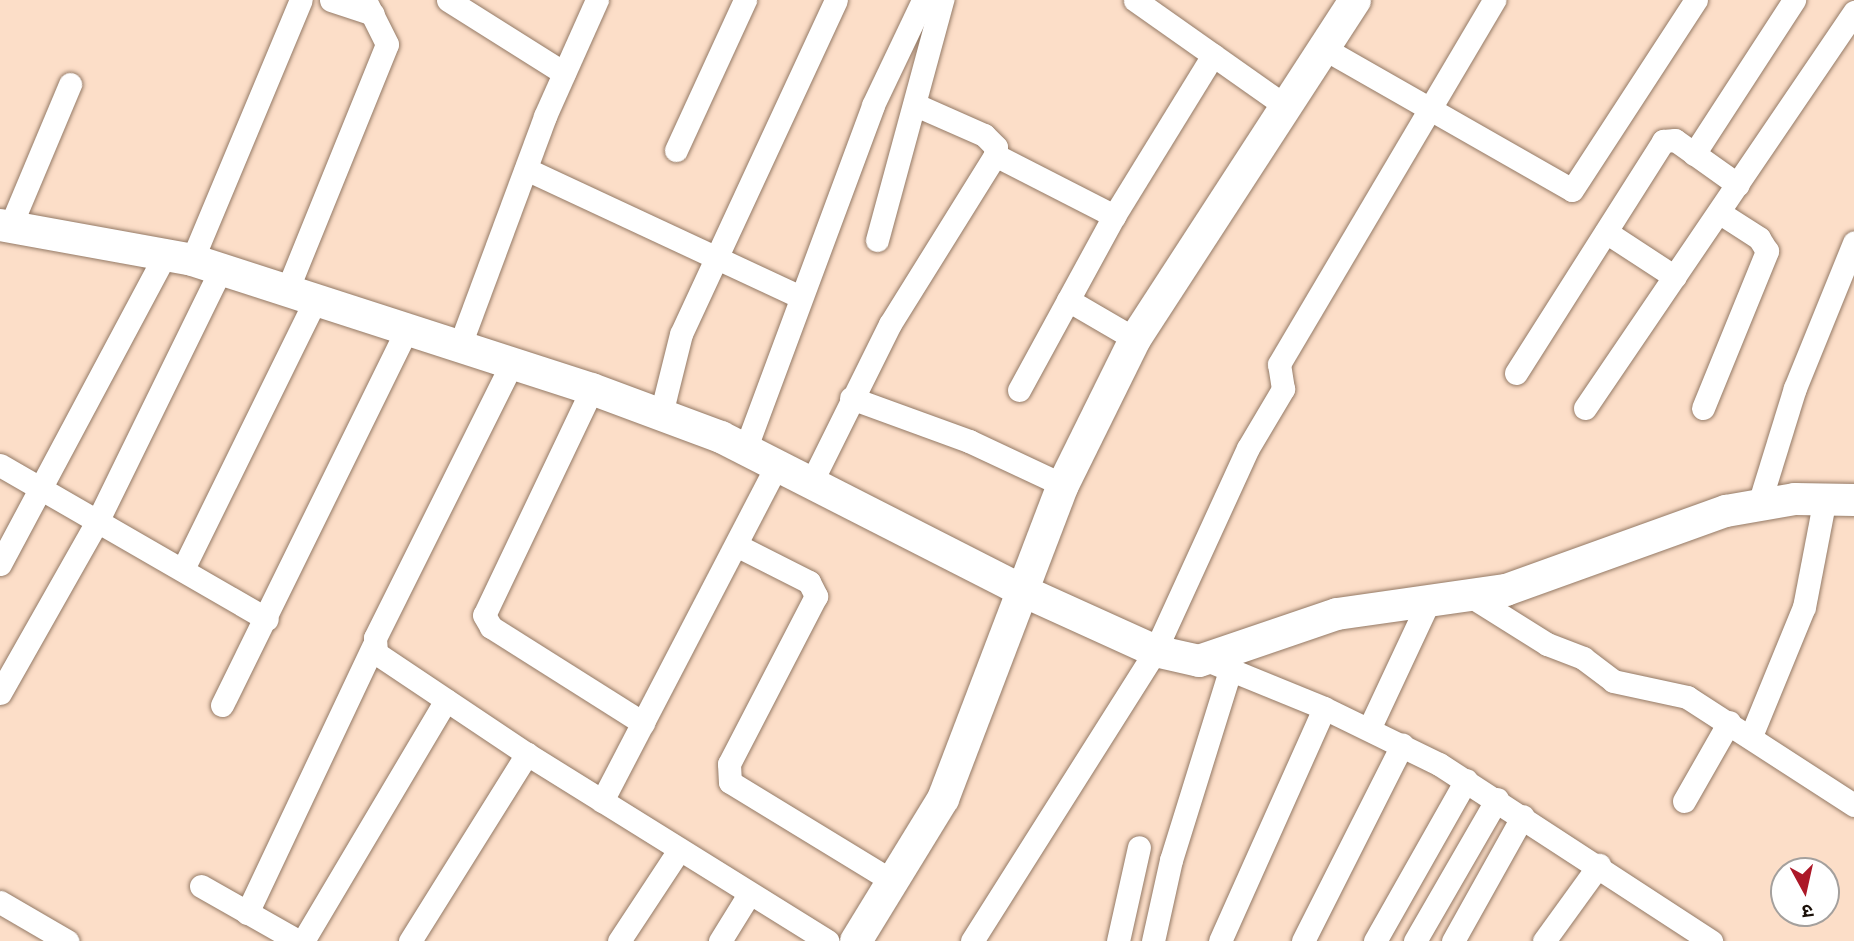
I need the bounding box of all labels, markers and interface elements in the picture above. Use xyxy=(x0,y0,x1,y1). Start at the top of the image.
north arrow xyxy=(1770,857,1840,927)
text: उ xyxy=(1800,897,1815,925)

